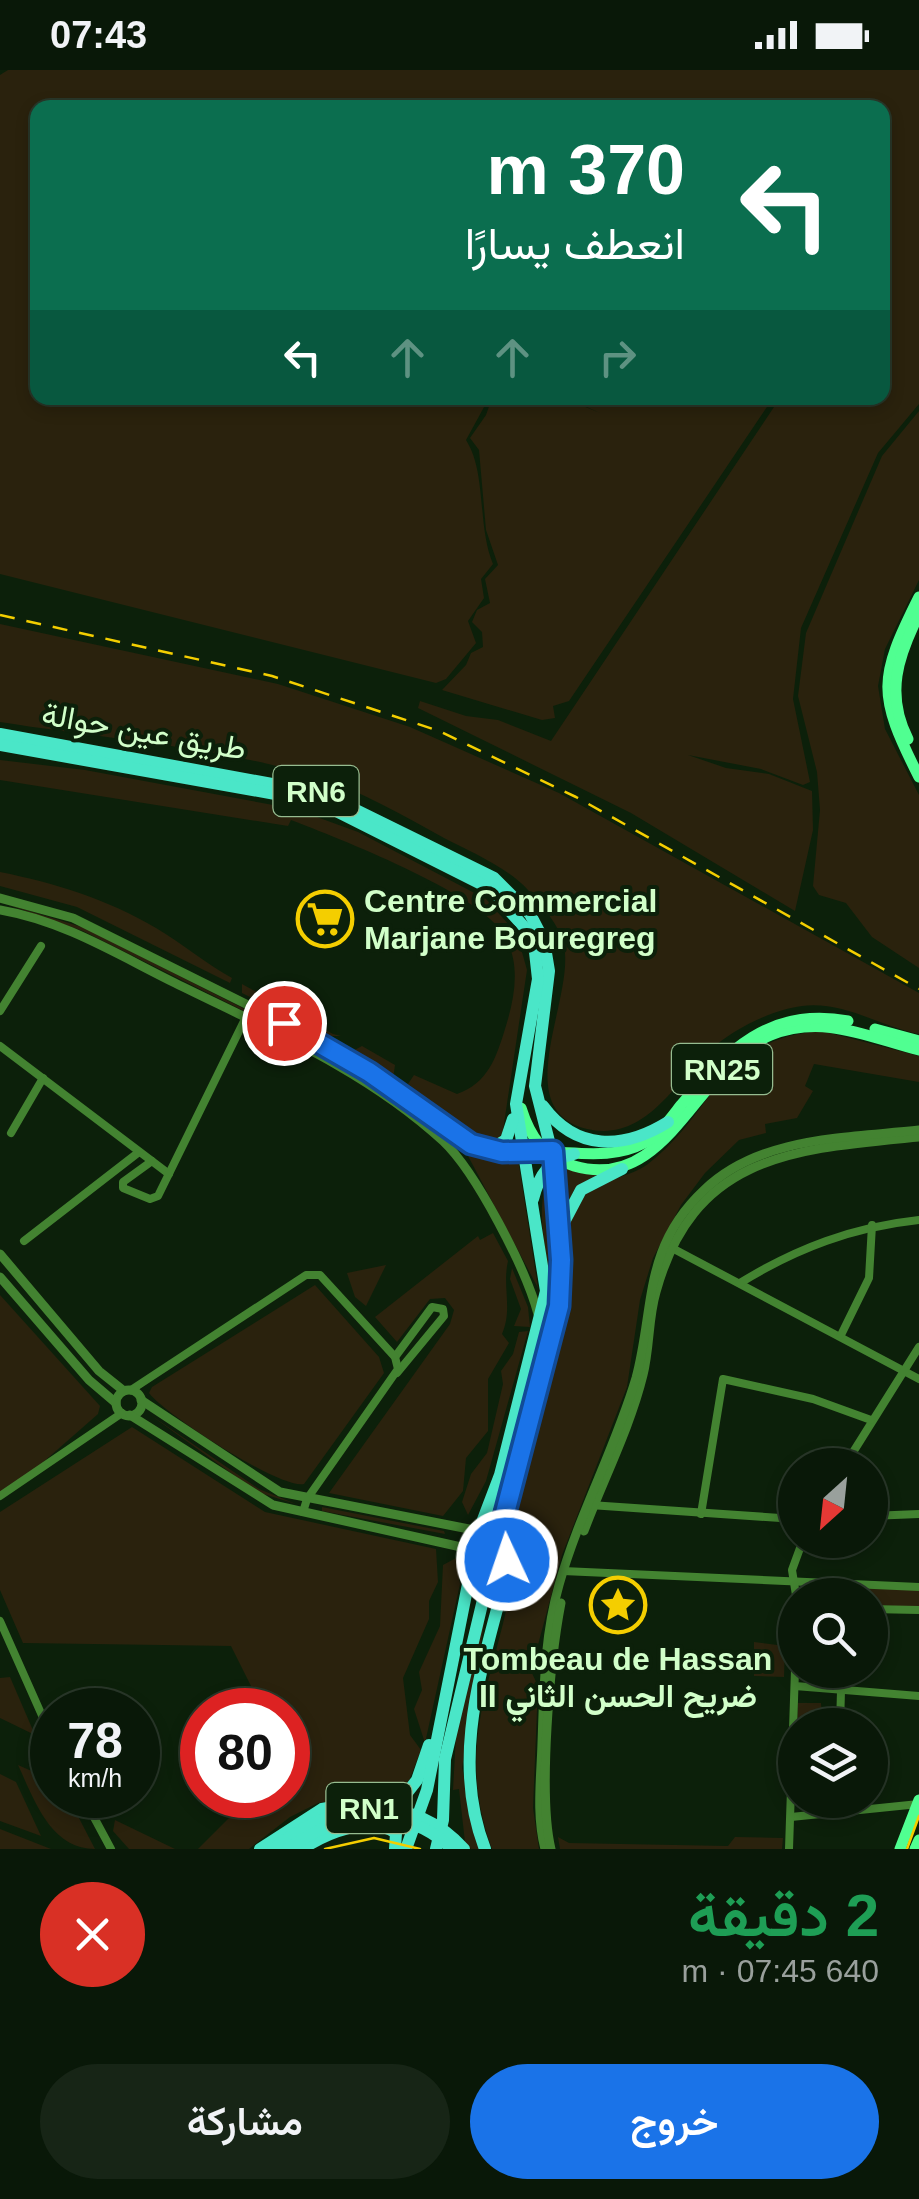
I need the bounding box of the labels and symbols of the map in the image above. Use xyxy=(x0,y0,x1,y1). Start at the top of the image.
street label: طريق عين حوالة xyxy=(39,695,249,769)
road number: RN6 xyxy=(274,766,358,816)
place label: Centre Commercial Marjane Bouregreg xyxy=(364,883,657,956)
supermarket icon: Centre Commercial Marjane Bouregreg xyxy=(295,889,355,949)
pin xyxy=(242,981,327,1066)
road number: RN25 xyxy=(672,1044,772,1094)
north arrow xyxy=(778,1448,888,1558)
position arrow xyxy=(455,1508,559,1612)
place icon: Tombeau de Hassan II ضريح الحسن الثاني xyxy=(588,1575,648,1635)
place label: Tombeau de Hassan II ضريح الحسن الثاني xyxy=(464,1641,772,1723)
speed limit sign: 80 xyxy=(180,1688,310,1818)
road number: RN1 xyxy=(326,1783,412,1833)

